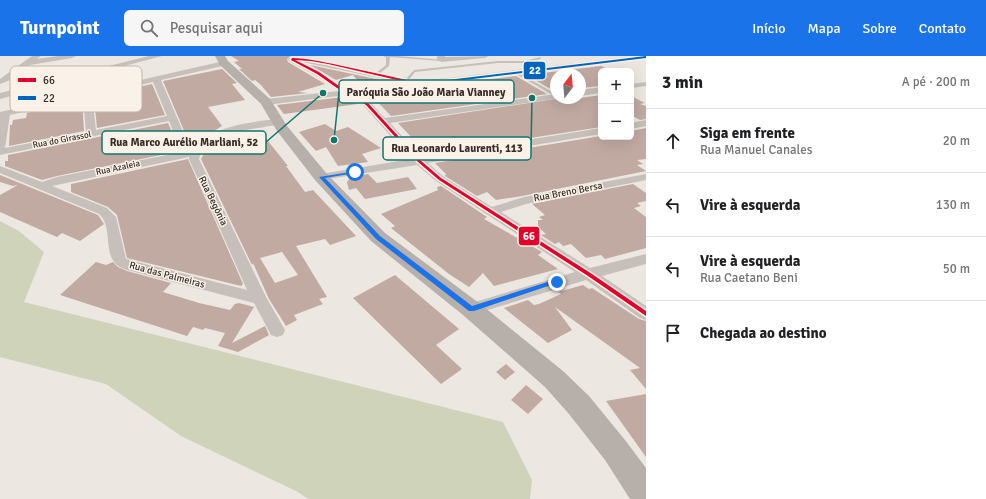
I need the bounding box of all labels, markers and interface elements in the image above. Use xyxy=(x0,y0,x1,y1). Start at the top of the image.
search box xyxy=(124,10,404,46)
text: Turnpoint xyxy=(20,16,100,40)
icon: search xyxy=(138,17,160,39)
text: Pesquisar aqui xyxy=(170,19,263,37)
text: Início xyxy=(752,20,786,37)
text: Mapa xyxy=(808,20,840,37)
text: Sobre xyxy=(862,20,897,37)
text: Contato xyxy=(919,20,966,37)
line badge: 22 xyxy=(523,61,546,80)
text: 22 xyxy=(529,64,541,77)
legend xyxy=(10,66,142,112)
north arrow xyxy=(550,68,586,104)
map controls xyxy=(598,68,634,140)
button: + xyxy=(598,68,634,104)
text: 3 min xyxy=(662,72,703,93)
text: 66 xyxy=(43,74,55,87)
text: A pé · 200 m xyxy=(902,74,970,90)
callout: Paróquia São João Maria Vianney xyxy=(339,80,514,103)
text: Paróquia São João Maria Vianney xyxy=(347,86,506,99)
text: 22 xyxy=(43,92,55,105)
button: − xyxy=(598,104,634,140)
text: Siga em frente xyxy=(700,124,795,142)
street label: Rua do Girassol xyxy=(32,129,93,151)
icon: ahead xyxy=(662,130,684,152)
callout: Rua Marco Aurélio Marliani, 52 xyxy=(102,131,266,154)
text: 20 m xyxy=(943,133,970,149)
text: Rua Marco Aurélio Marliani, 52 xyxy=(110,136,258,149)
callout: Rua Leonardo Laurenti, 113 xyxy=(383,137,531,160)
text: Rua Leonardo Laurenti, 113 xyxy=(391,142,523,155)
text: Rua Manuel Canales xyxy=(700,142,812,158)
street label: Rua Azaleia xyxy=(95,158,141,178)
route start xyxy=(346,163,364,181)
street label: Rua Begônia xyxy=(196,174,230,228)
street label: Rua Breno Bersa xyxy=(533,179,603,205)
icon: left xyxy=(662,194,684,216)
text: Vire à esquerda xyxy=(700,196,800,214)
text: 130 m xyxy=(936,197,970,213)
line badge: 66 xyxy=(518,226,540,246)
text: 66 xyxy=(523,230,535,243)
text: Vire à esquerda xyxy=(700,252,800,270)
icon: left xyxy=(662,258,684,280)
street label: Rua das Palmeiras xyxy=(128,259,207,291)
text: 50 m xyxy=(943,261,970,277)
text: Rua Caetano Beni xyxy=(700,270,798,286)
route end xyxy=(548,273,566,291)
icon: arrive xyxy=(662,322,684,344)
text: Chegada ao destino xyxy=(700,324,827,342)

